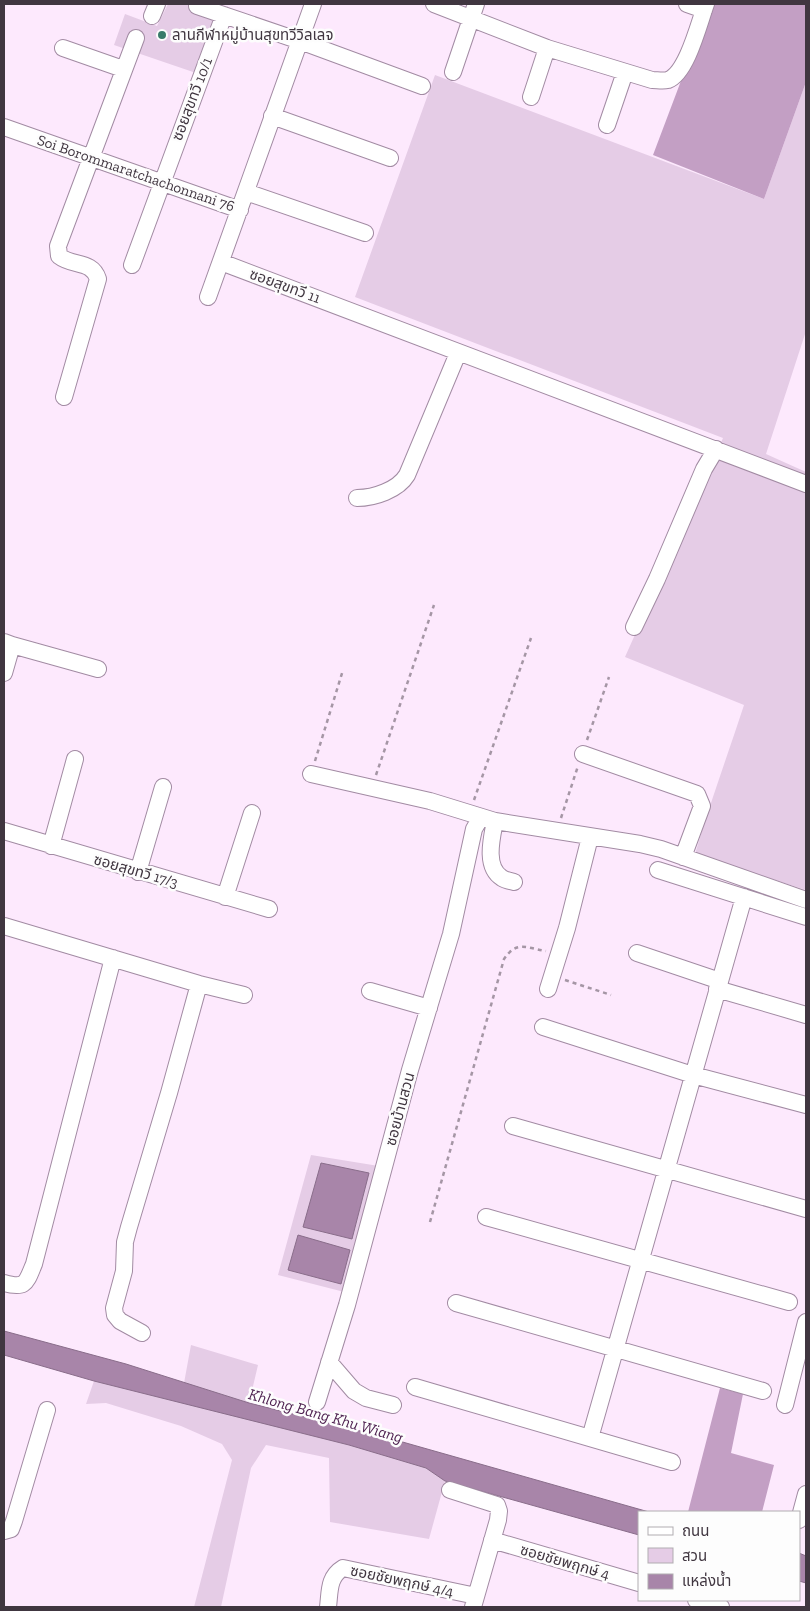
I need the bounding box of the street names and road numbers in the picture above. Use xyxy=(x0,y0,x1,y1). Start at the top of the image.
street label: ซอยสุขทวี 10/1 xyxy=(168,55,216,143)
street label: Soi Borommaratchachonnani 76 xyxy=(35,131,237,215)
street label: ซอยสุขทวี 11 xyxy=(247,265,323,307)
street label: ซอยสุขทวี 17/3 xyxy=(92,850,180,892)
street label: ซอยบ้านสวน xyxy=(382,1070,418,1148)
street label: ซอยชัยพฤกษ์ 4 xyxy=(518,1541,612,1583)
street label: ซอยชัยพฤกษ์ 4/4 xyxy=(349,1561,455,1601)

